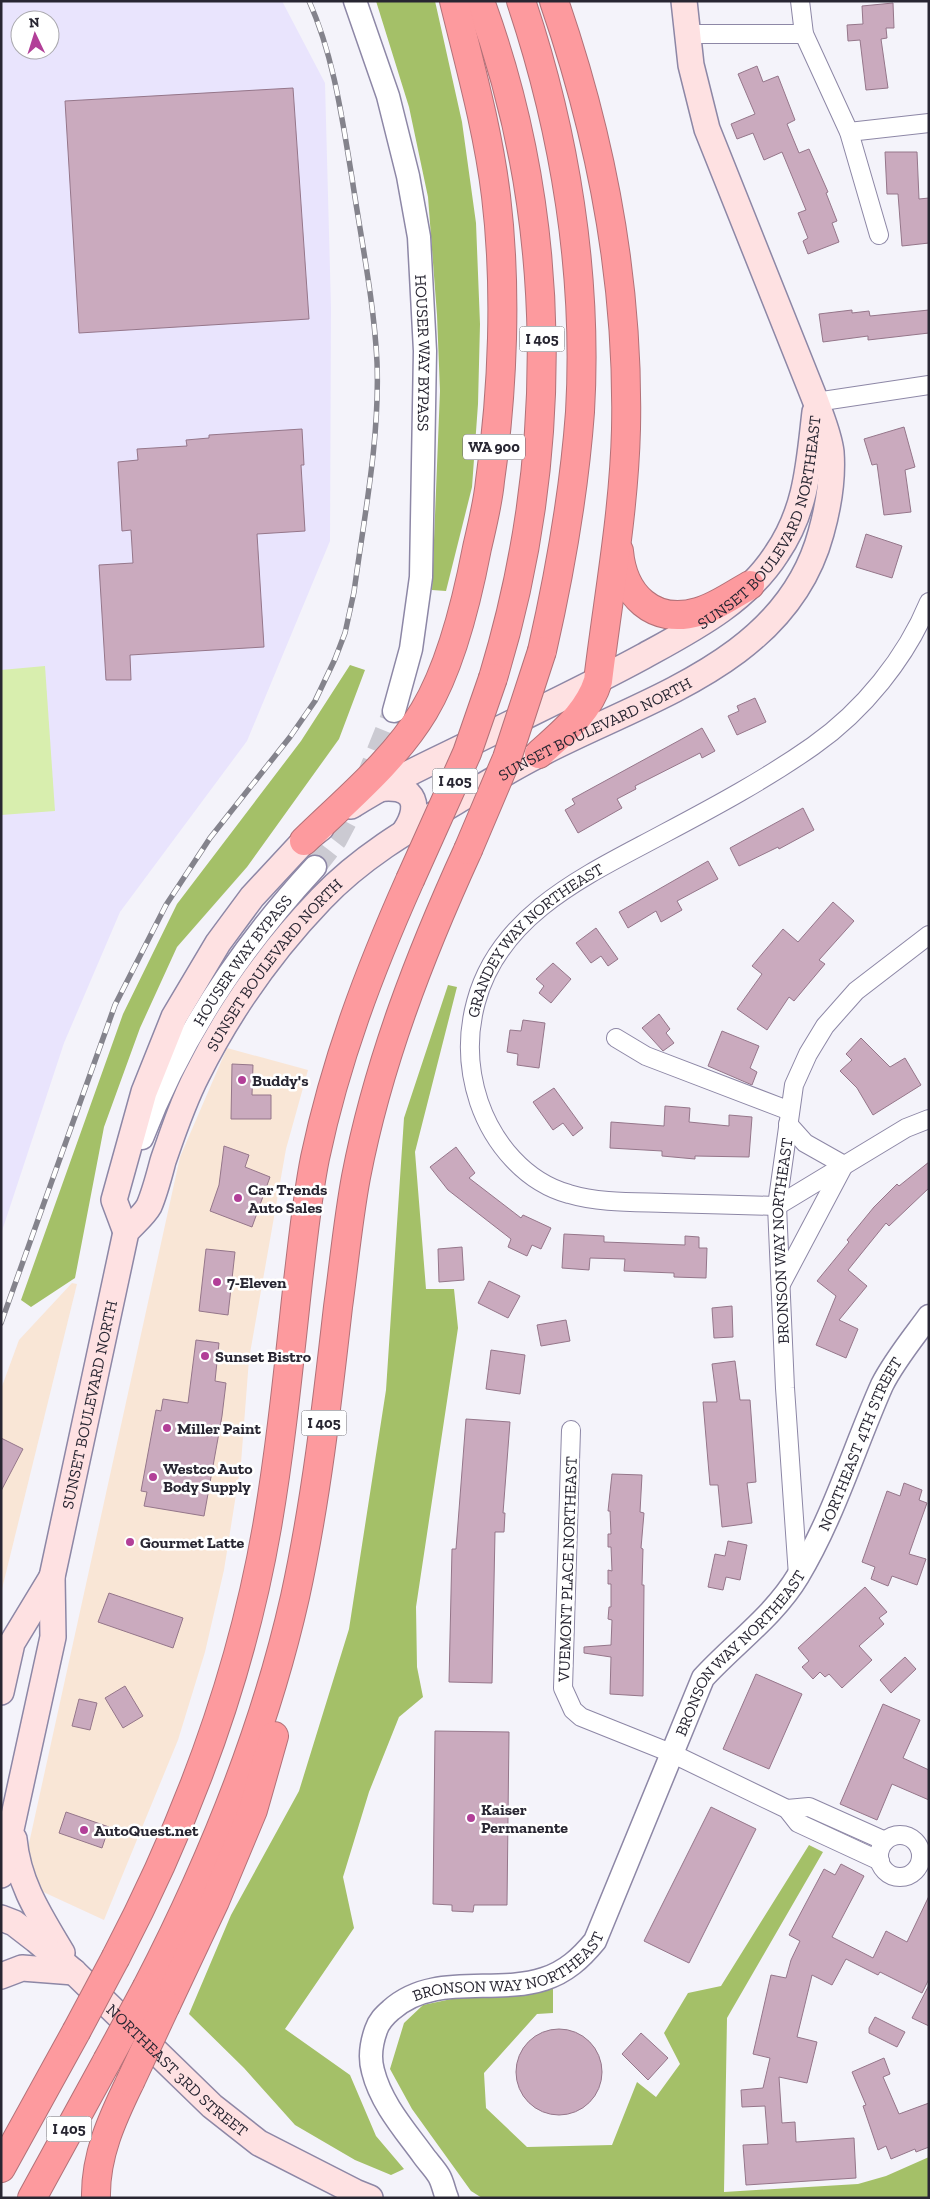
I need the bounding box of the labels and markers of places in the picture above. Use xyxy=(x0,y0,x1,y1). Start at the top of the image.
place label: Buddy's xyxy=(252,1071,309,1090)
marker: Buddy's xyxy=(236,1074,248,1086)
place label: Car Trends Auto Sales xyxy=(248,1180,327,1217)
marker: Car Trends Auto Sales xyxy=(232,1192,244,1204)
place label: 7-Eleven xyxy=(227,1273,287,1292)
marker: 7-Eleven xyxy=(211,1276,223,1288)
place label: Sunset Bistro xyxy=(215,1347,312,1366)
marker: Sunset Bistro xyxy=(199,1350,211,1362)
place label: Miller Paint xyxy=(177,1419,262,1438)
marker: Miller Paint xyxy=(161,1422,173,1434)
place label: Westco Auto Body Supply xyxy=(163,1459,253,1496)
marker: Westco Auto Body Supply xyxy=(147,1471,159,1483)
place label: Gourmet Latte xyxy=(140,1533,245,1552)
marker: Gourmet Latte xyxy=(124,1536,136,1548)
place label: Kaiser Permanente xyxy=(481,1800,568,1837)
marker: Kaiser Permanente xyxy=(465,1812,477,1824)
place label: AutoQuest.net xyxy=(94,1821,199,1840)
marker: AutoQuest.net xyxy=(78,1824,90,1836)

